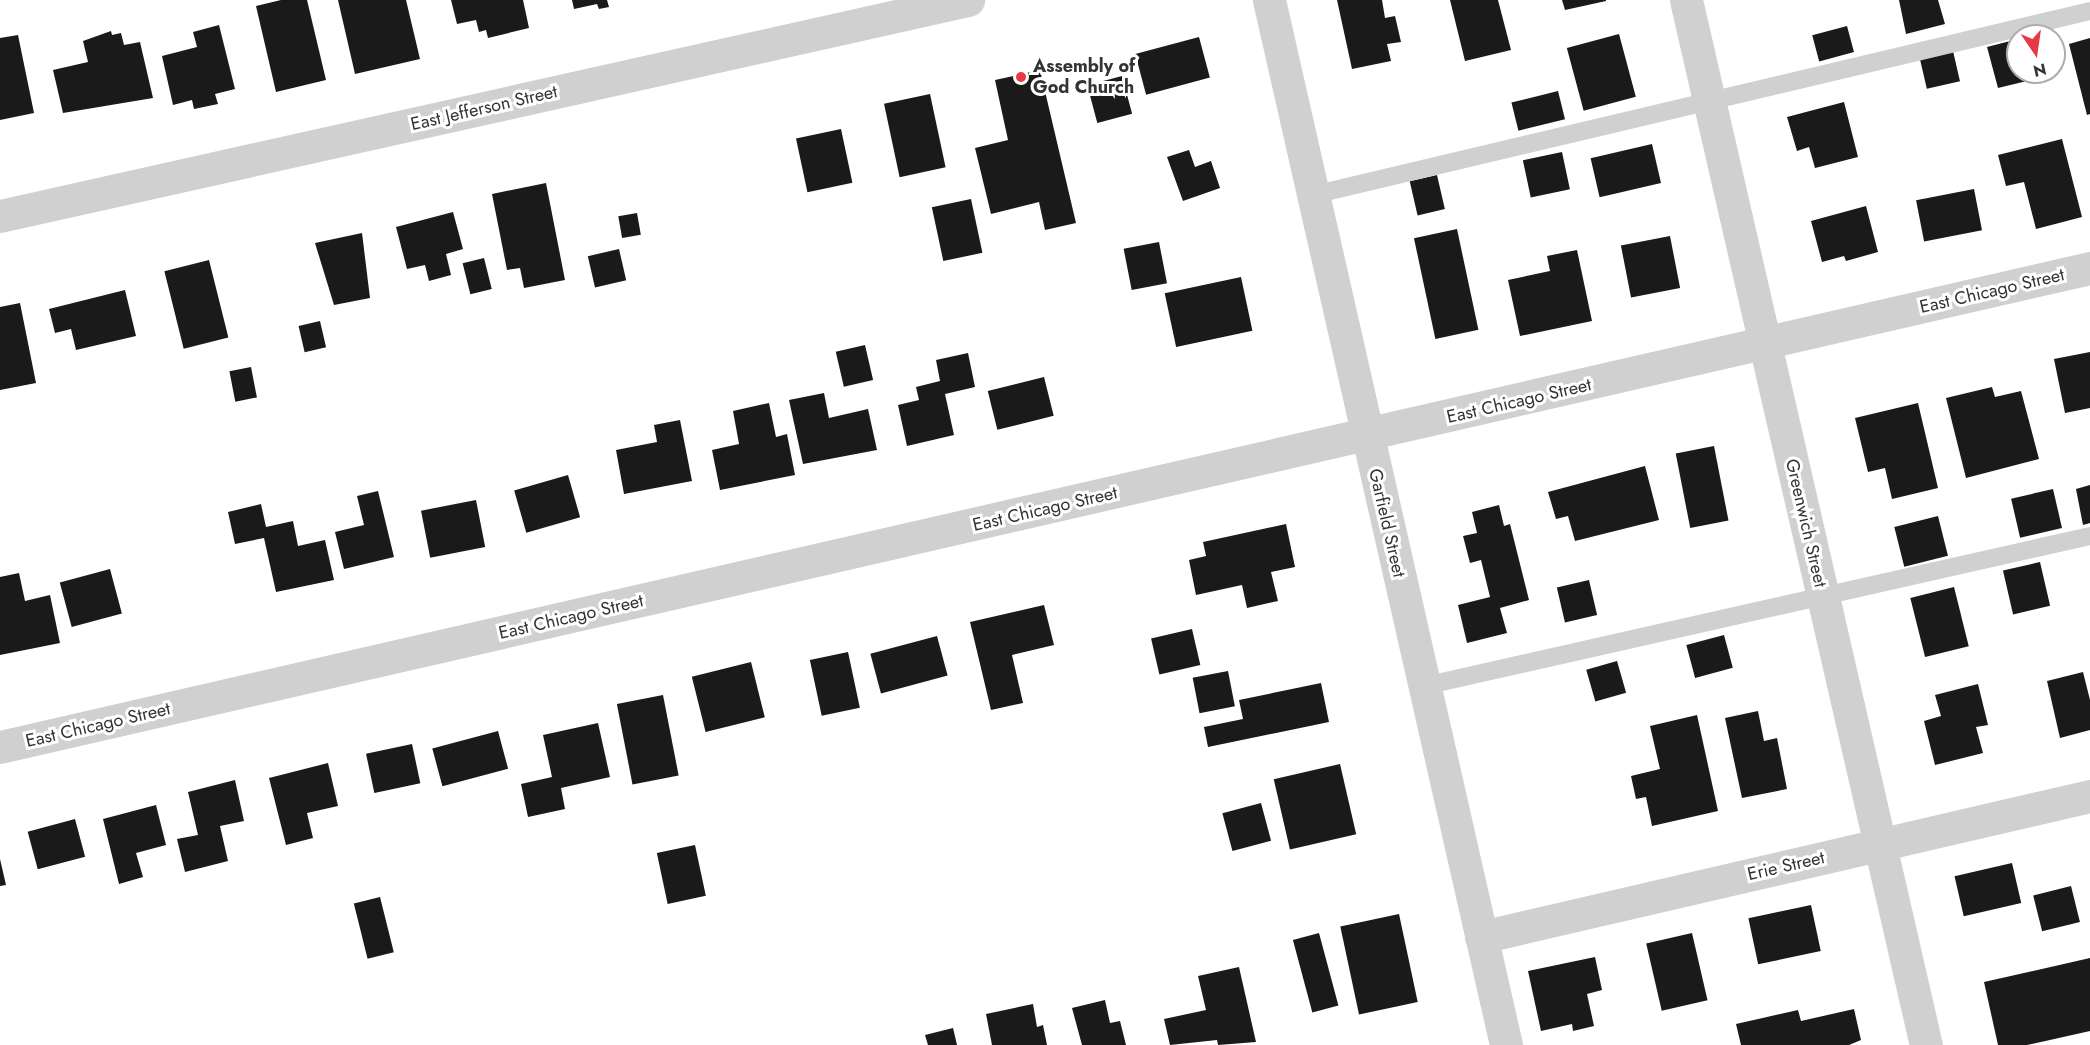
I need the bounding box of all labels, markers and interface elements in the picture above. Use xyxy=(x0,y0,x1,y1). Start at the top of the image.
north arrow xyxy=(2006,24,2066,84)
place label: Assembly of God Church xyxy=(1033,56,1135,98)
text: N xyxy=(2031,57,2048,83)
marker: Assembly of God Church xyxy=(1014,70,1028,84)
street label: East Jefferson Street xyxy=(409,81,559,135)
street label: East Chicago Street xyxy=(1918,264,2066,318)
street label: East Chicago Street xyxy=(1445,374,1593,428)
street label: Greenwich Street xyxy=(1781,457,1831,589)
street label: Garfield Street xyxy=(1364,467,1410,579)
street label: East Chicago Street xyxy=(971,482,1119,536)
street label: East Chicago Street xyxy=(497,590,645,644)
street label: East Chicago Street xyxy=(24,698,172,752)
street label: Erie Street xyxy=(1745,847,1827,885)

